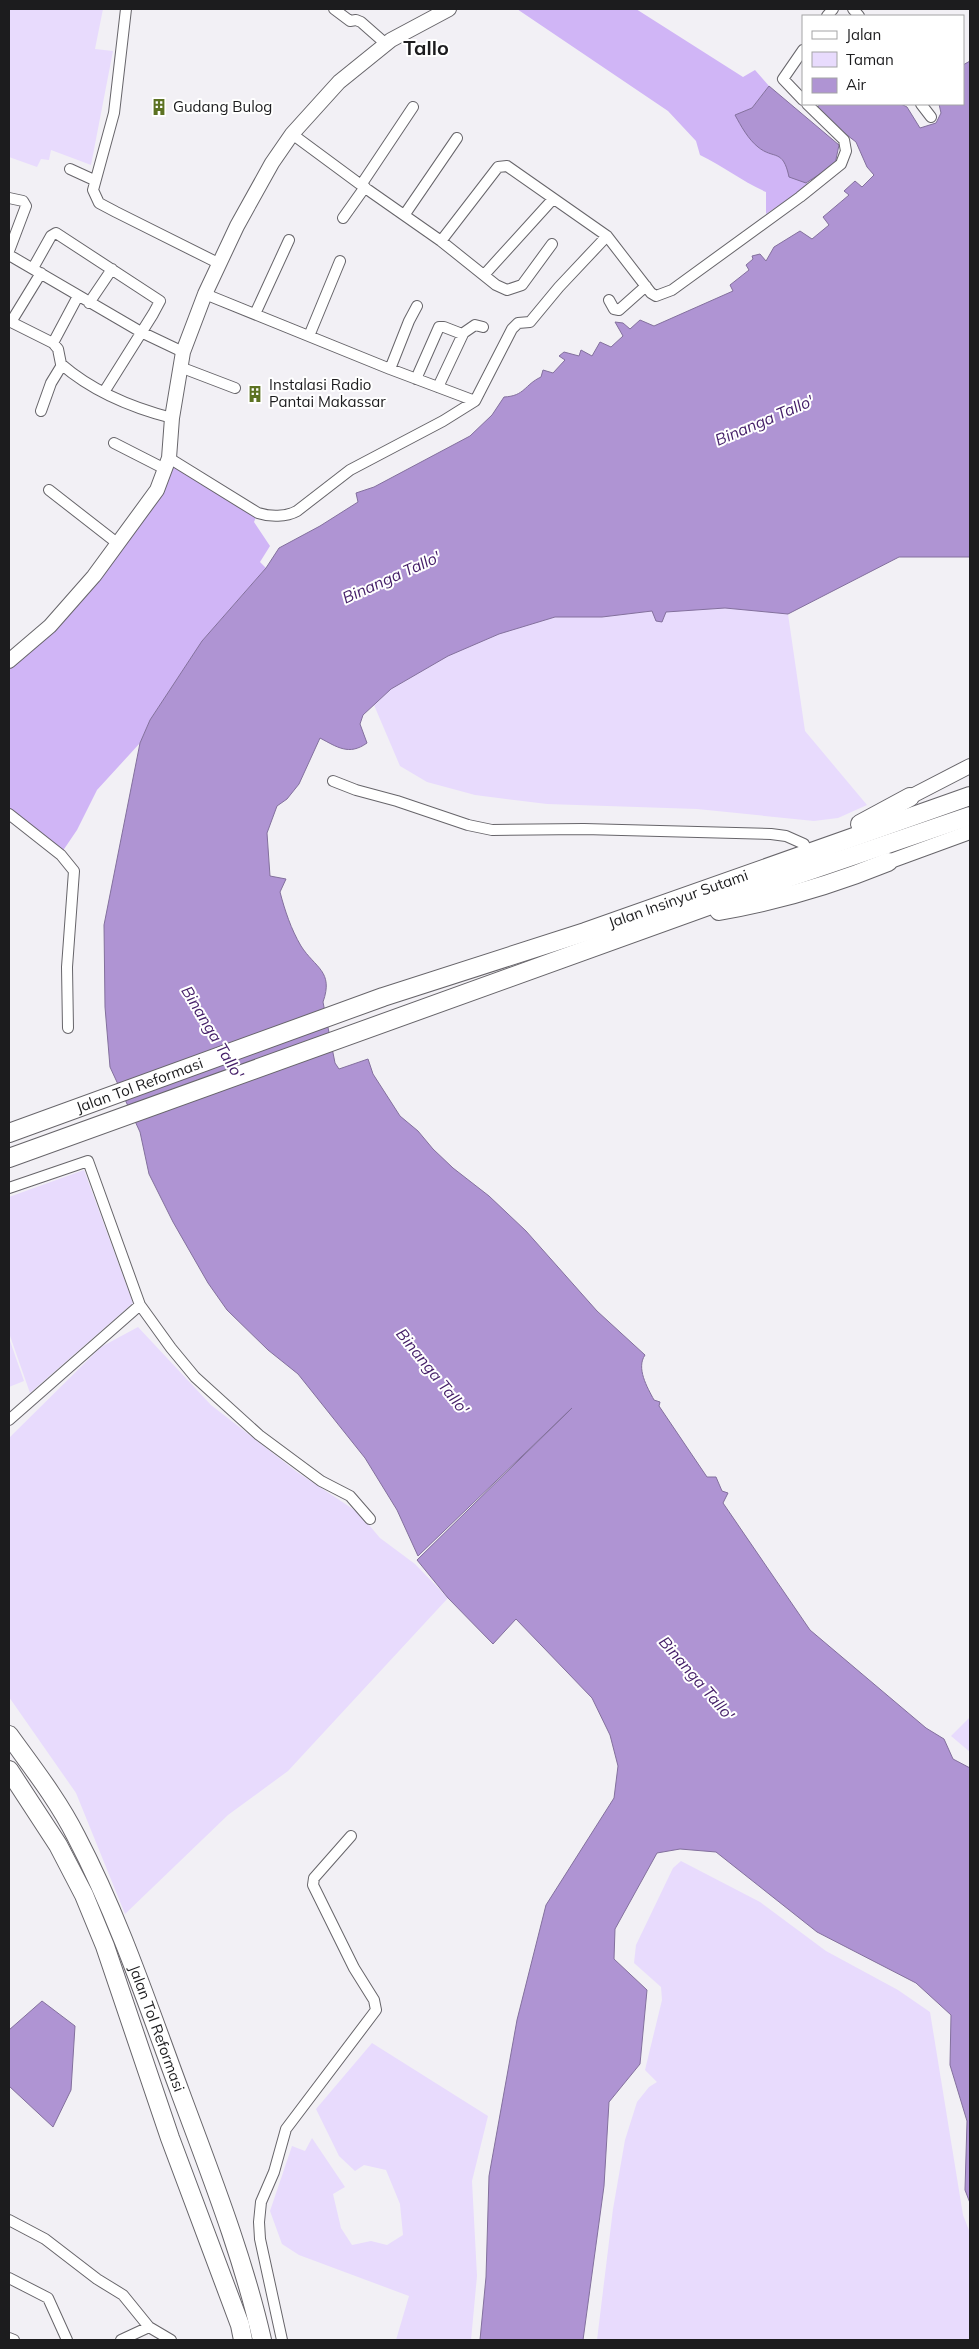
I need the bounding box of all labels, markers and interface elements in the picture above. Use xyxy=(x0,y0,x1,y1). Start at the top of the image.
legend xyxy=(802,15,964,105)
text: Jalan xyxy=(846,25,881,44)
district label: Tallo xyxy=(403,35,449,60)
text: Taman xyxy=(846,50,894,69)
text: Air xyxy=(846,75,867,94)
building icon: Gudang Bulog xyxy=(149,97,169,117)
place label: Gudang Bulog xyxy=(173,97,272,116)
place label: Instalasi Radio Pantai Makassar xyxy=(269,375,386,411)
building icon: Instalasi Radio Pantai Makassar xyxy=(245,384,265,404)
water label: Binanga Tallo' xyxy=(712,390,817,450)
water label: Binanga Tallo' xyxy=(339,546,443,607)
street label: Jalan Insinyur Sutami xyxy=(606,865,750,932)
water label: Binanga Tallo' xyxy=(177,982,249,1082)
street label: Jalan Tol Reformasi xyxy=(73,1053,206,1117)
water label: Binanga Tallo' xyxy=(392,1324,474,1418)
water label: Binanga Tallo' xyxy=(655,1632,739,1724)
street label: Jalan Tol Reformasi xyxy=(125,1962,189,2094)

